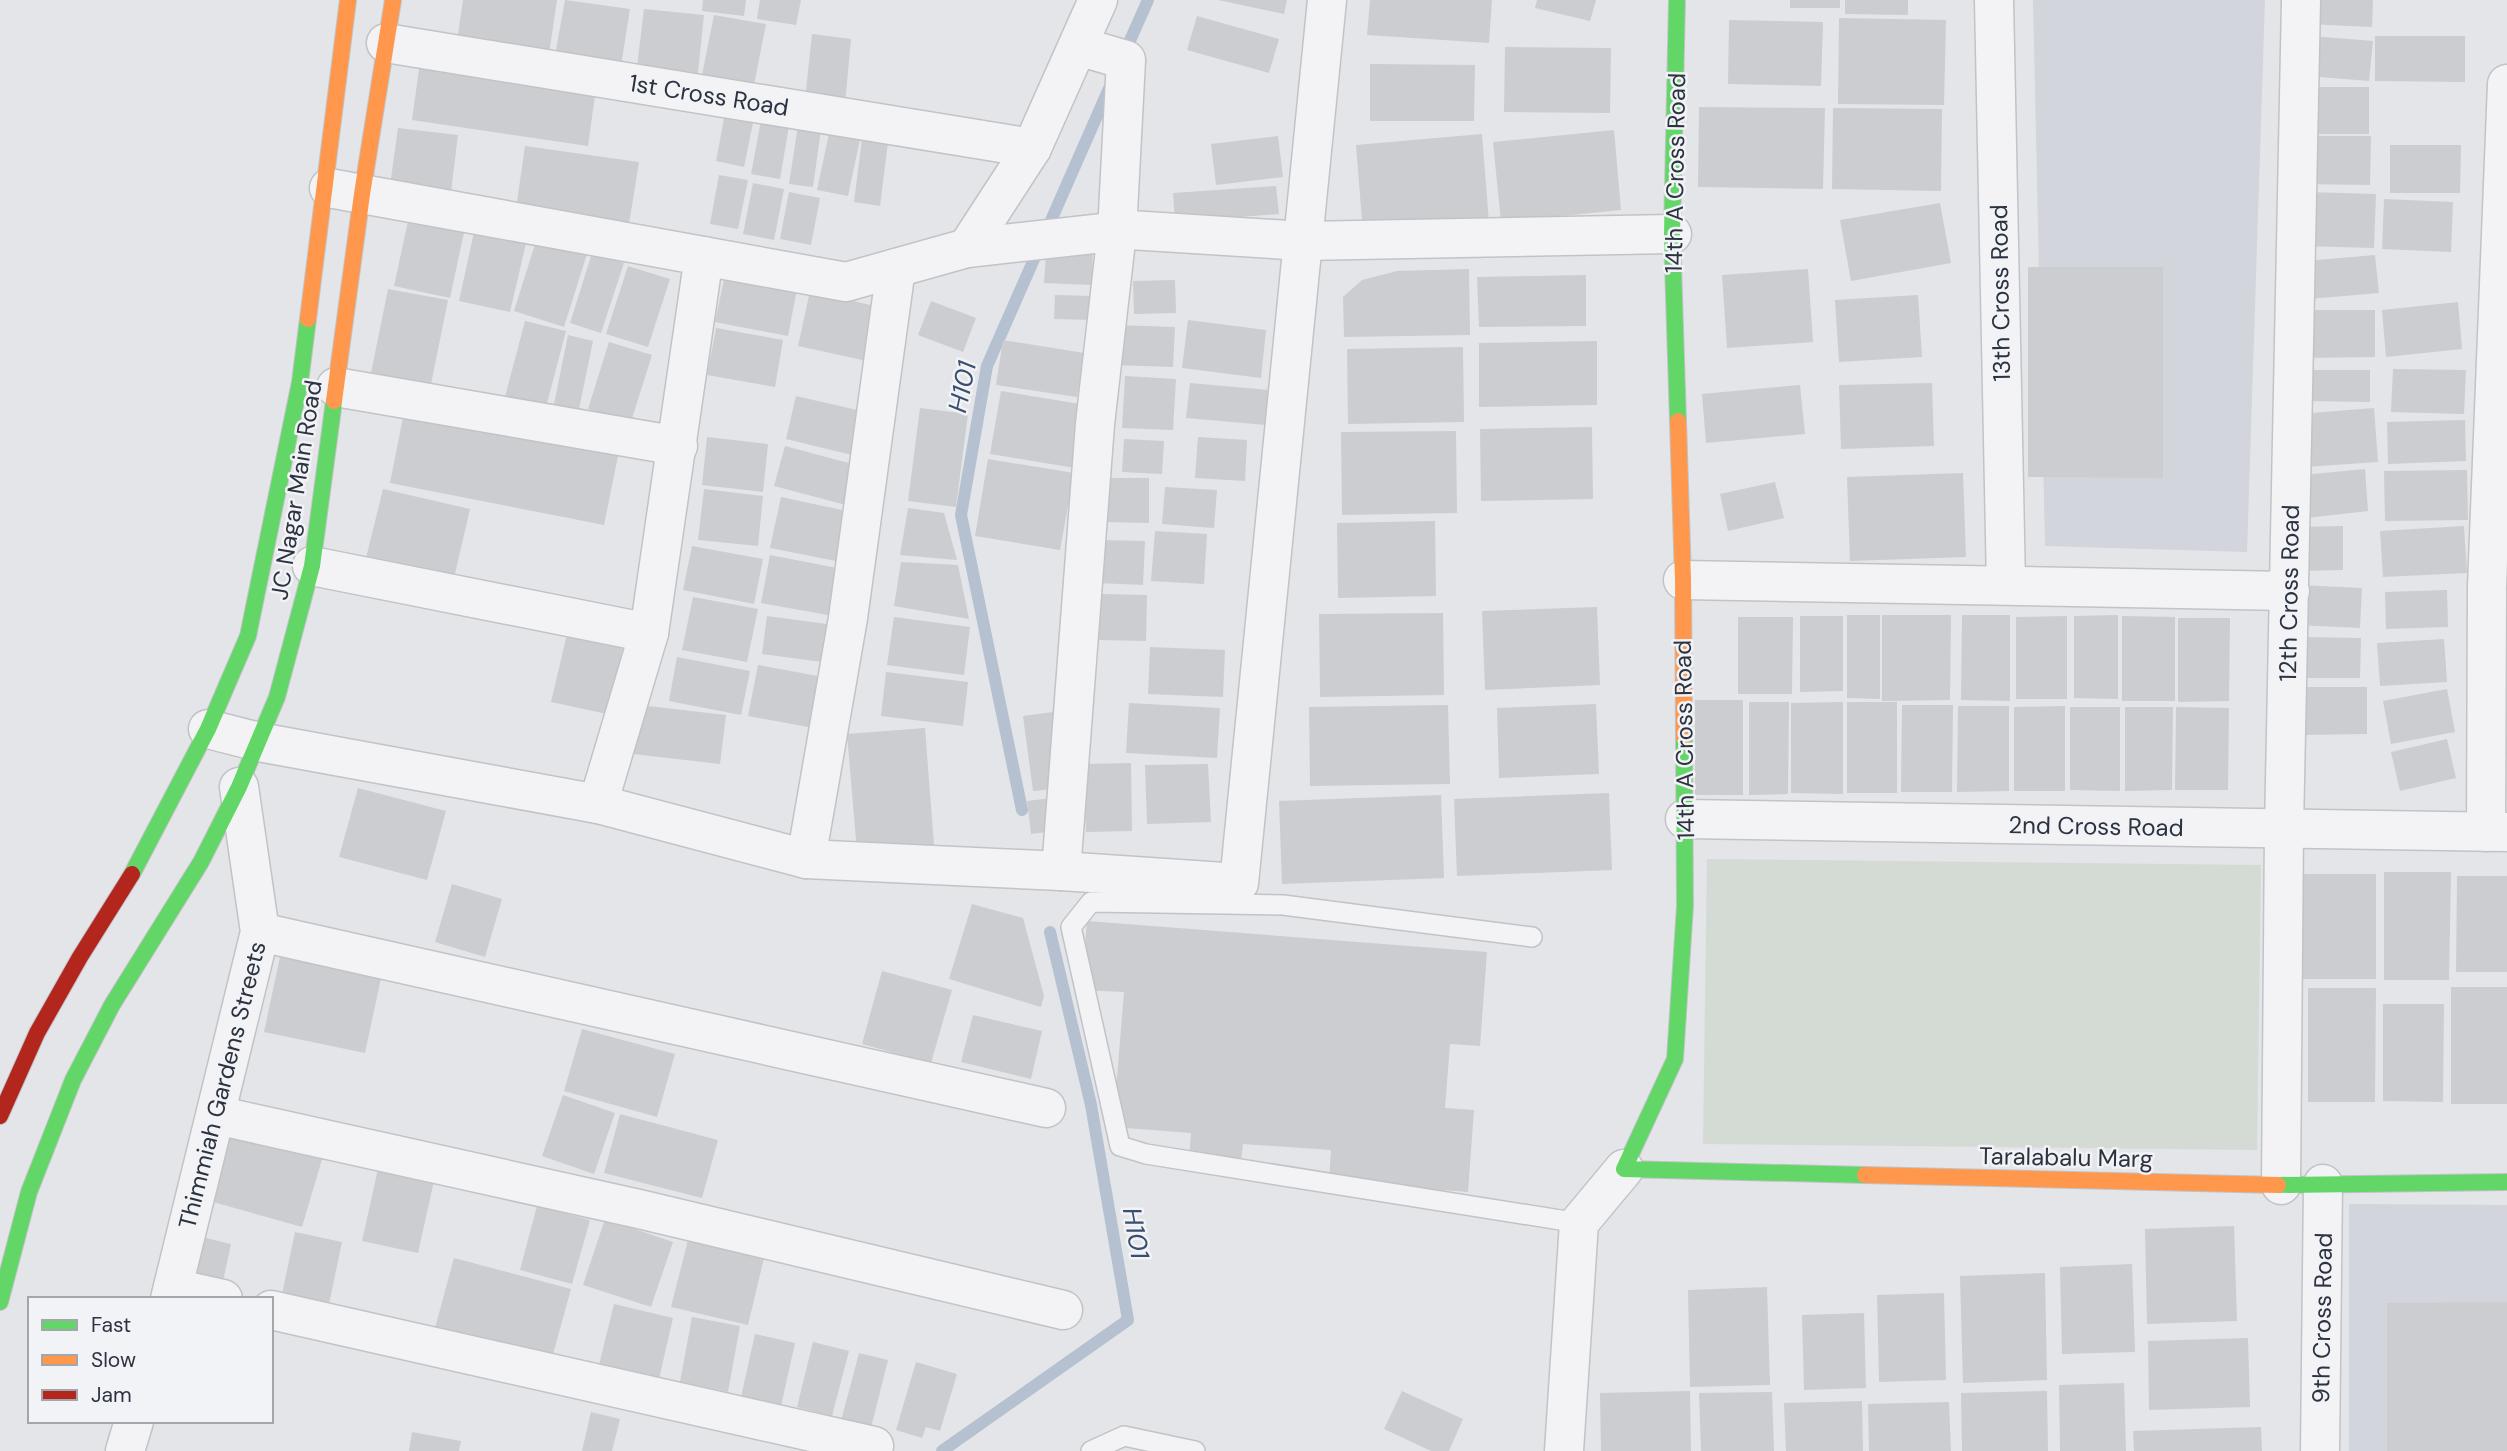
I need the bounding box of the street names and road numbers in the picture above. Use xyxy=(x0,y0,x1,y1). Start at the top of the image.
street label: 1st Cross Road xyxy=(627,67,791,123)
street label: 14th A Cross Road xyxy=(1658,73,1692,273)
street label: 13th Cross Road xyxy=(1983,204,2017,382)
street label: JC Nagar Main Road xyxy=(263,378,329,602)
street label: 12th Cross Road xyxy=(2272,504,2306,682)
street label: 14th A Cross Road xyxy=(1667,640,1701,840)
street label: 2nd Cross Road xyxy=(2008,809,2184,843)
street label: Thimmiah Gardens Streets xyxy=(171,938,273,1232)
street label: Taralabalu Marg xyxy=(1979,1140,2153,1174)
street label: 9th Cross Road xyxy=(2305,1232,2339,1404)

